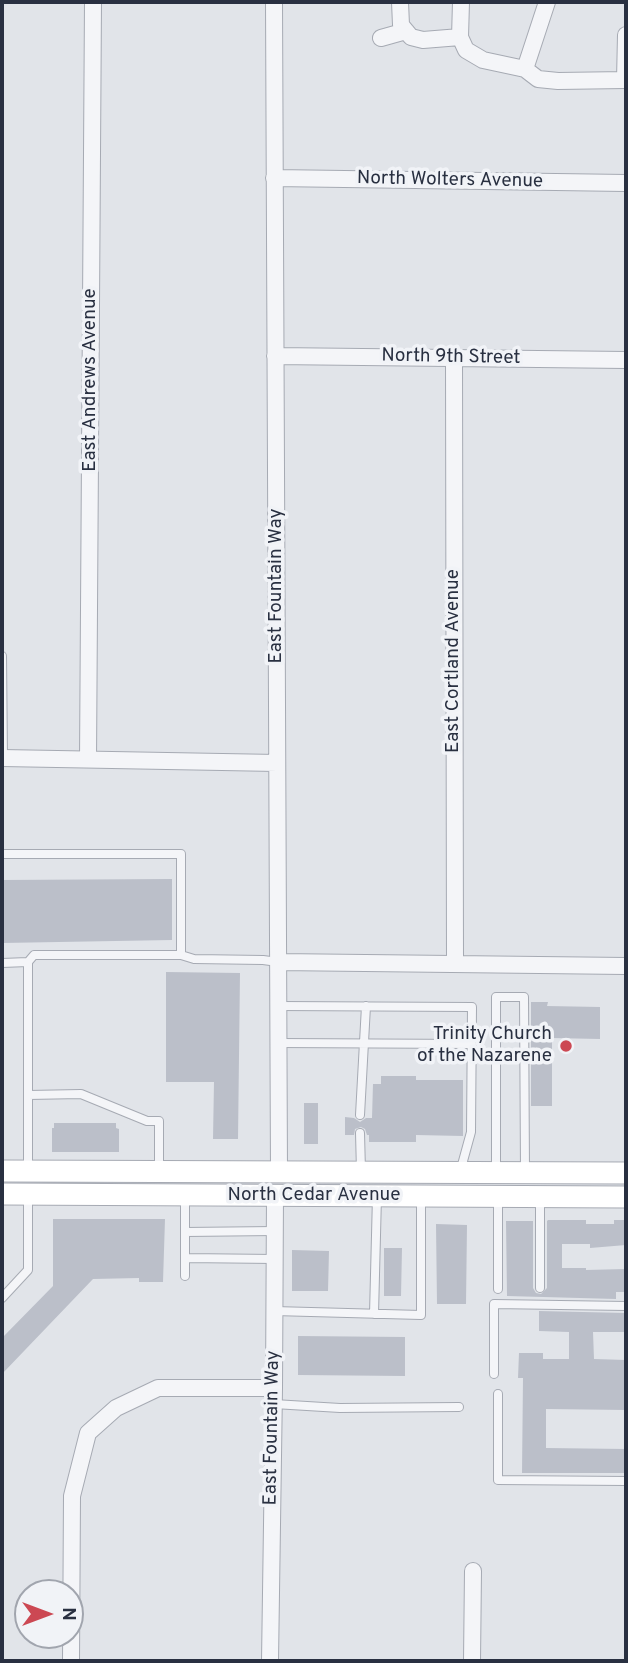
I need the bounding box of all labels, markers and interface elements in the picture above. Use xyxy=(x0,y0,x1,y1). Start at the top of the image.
street label: North Wolters Avenue xyxy=(357,168,543,194)
street label: East Andrews Avenue xyxy=(80,288,102,472)
street label: North 9th Street xyxy=(381,345,521,371)
street label: East Fountain Way xyxy=(266,508,288,664)
street label: East Cortland Avenue xyxy=(443,569,465,753)
place label: Trinity Church of the Nazarene xyxy=(417,1024,552,1068)
marker: Trinity Church of the Nazarene xyxy=(558,1038,574,1054)
street label: North Cedar Avenue xyxy=(228,1185,400,1207)
street label: East Fountain Way xyxy=(260,1350,286,1506)
north arrow xyxy=(14,1579,84,1649)
text: N xyxy=(56,1607,80,1621)

